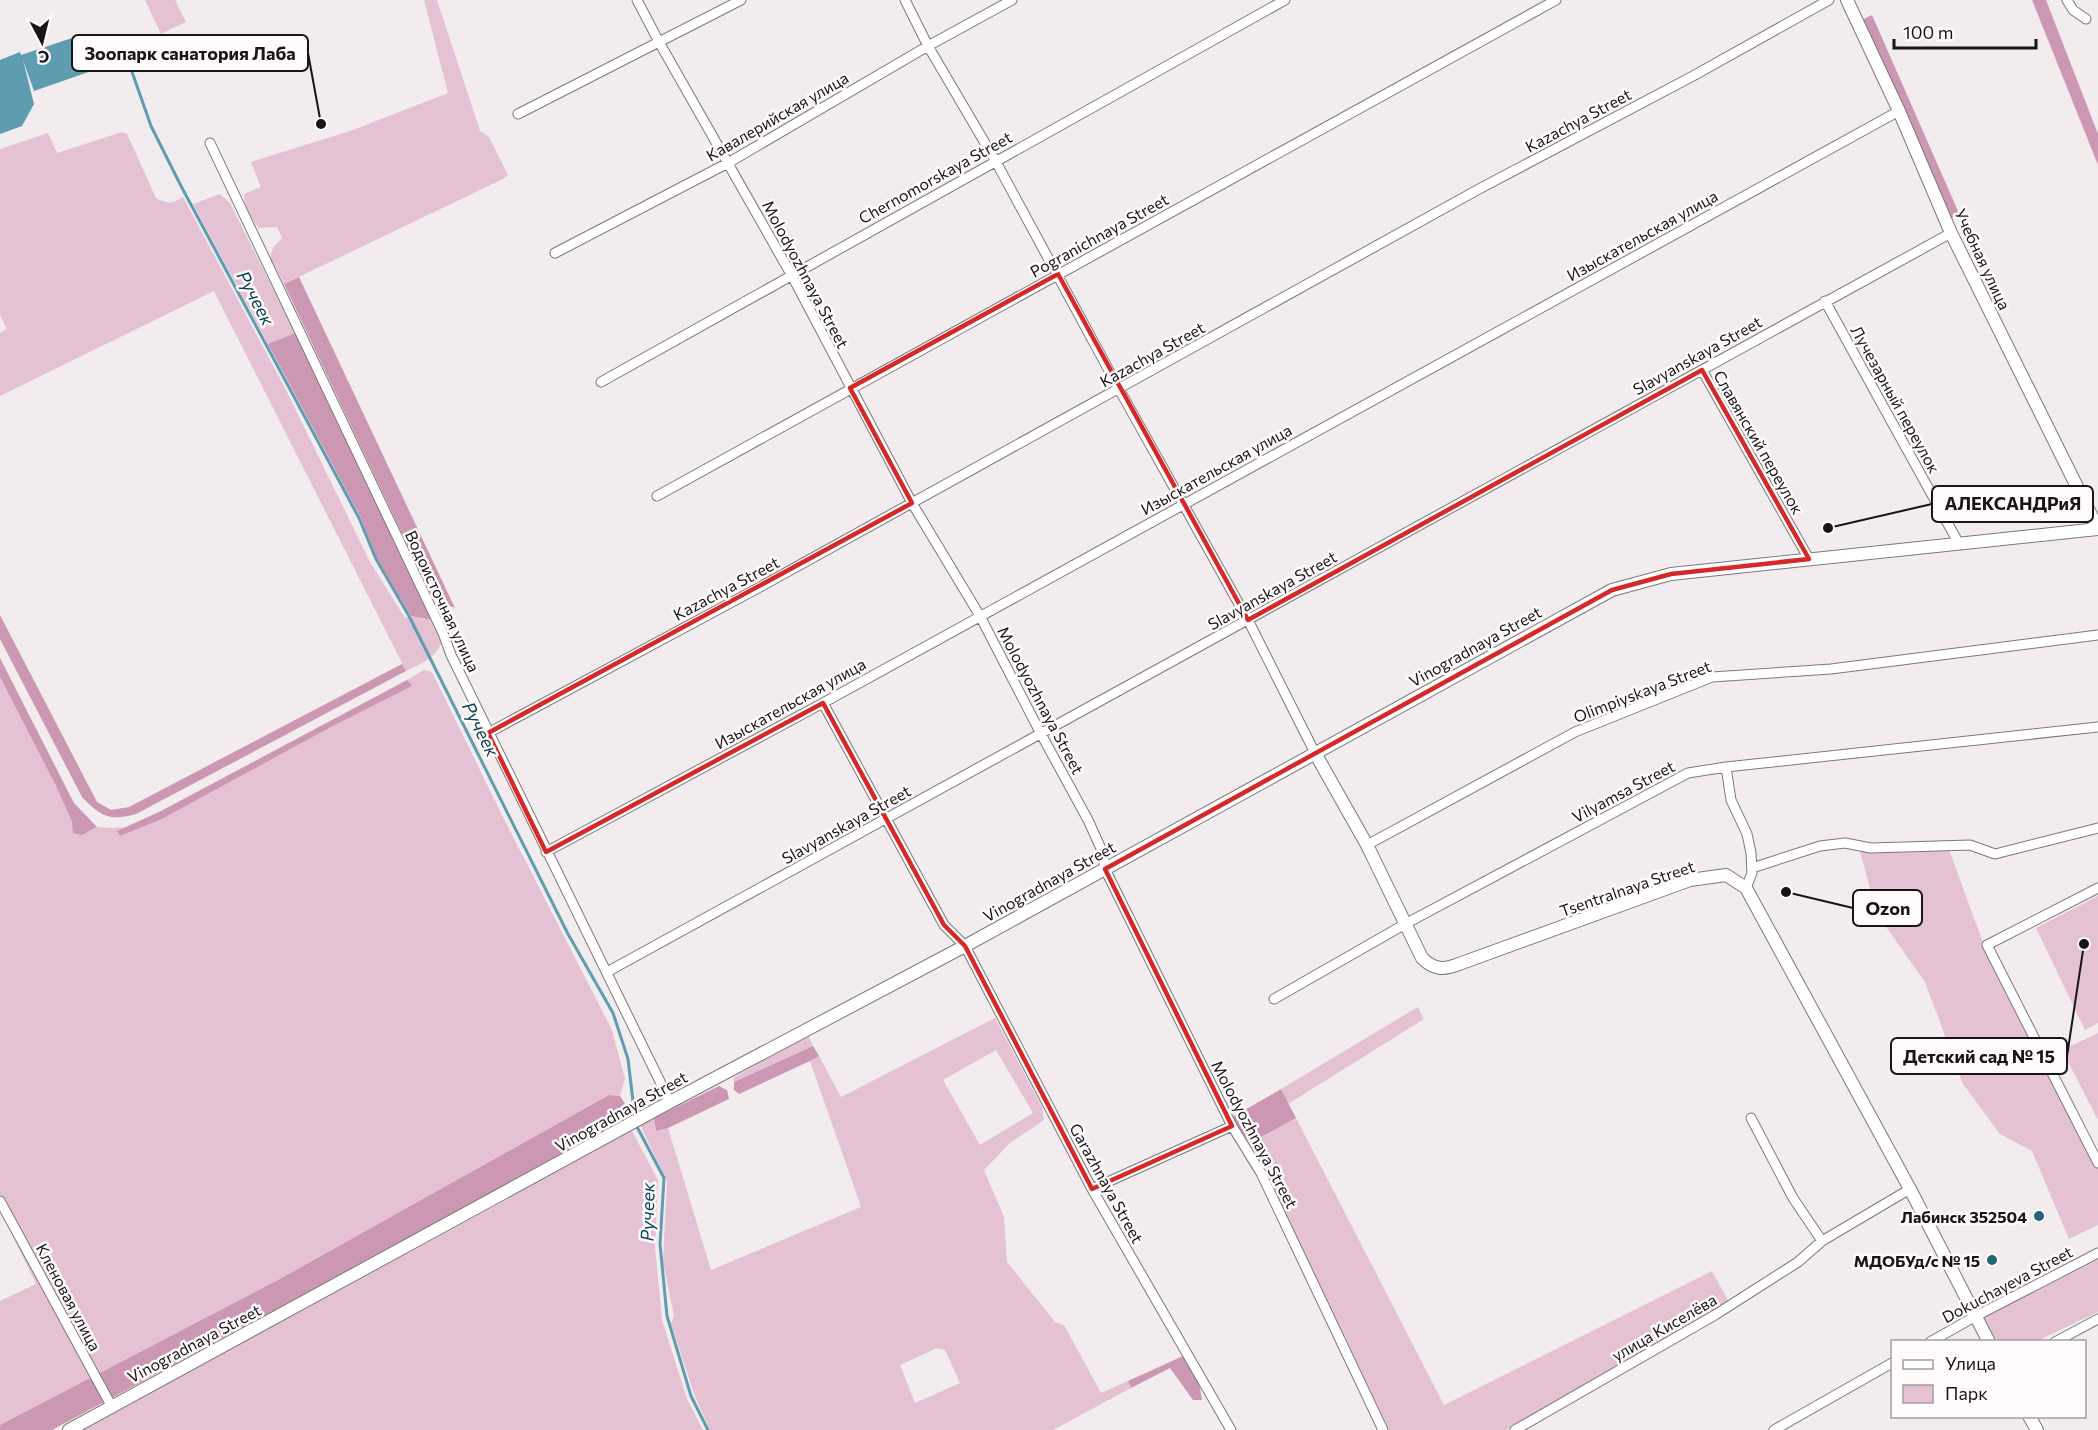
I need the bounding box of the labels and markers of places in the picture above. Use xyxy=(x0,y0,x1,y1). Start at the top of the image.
callout: Зоопарк санатория Лаба xyxy=(72,35,308,71)
callout: АЛЕКСАНДРиЯ xyxy=(1932,486,2093,522)
callout: Ozon xyxy=(1853,890,1922,926)
callout: Детский сад № 15 xyxy=(1891,1038,2067,1074)
place label: Лабинск 352504 xyxy=(1901,1207,2027,1226)
marker: Лабинск 352504 xyxy=(2032,1209,2046,1223)
place label: МДОБУд/с № 15 xyxy=(1854,1251,1980,1270)
marker: МДОБУд/с № 15 xyxy=(1985,1253,1999,1267)

